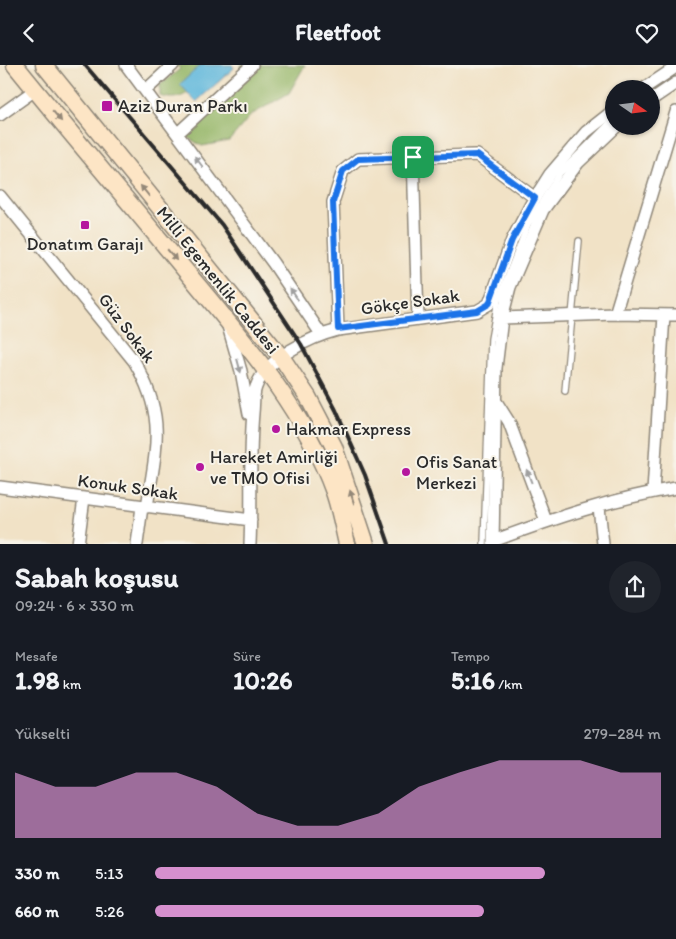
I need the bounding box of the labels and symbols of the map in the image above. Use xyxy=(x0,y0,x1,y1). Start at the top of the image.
north arrow xyxy=(605,80,660,135)
place label: Aziz Duran Parkı xyxy=(118,95,248,117)
marker: Aziz Duran Parkı xyxy=(100,99,114,113)
one-way arrow xyxy=(52,110,63,123)
pin xyxy=(392,136,434,178)
one-way arrow xyxy=(194,156,205,169)
one-way arrow xyxy=(140,185,151,198)
street label: Milli Egemenlik Caddesi xyxy=(152,202,284,358)
marker: Donatım Garajı xyxy=(79,219,91,231)
place label: Donatım Garajı xyxy=(26,233,144,255)
one-way arrow xyxy=(167,248,178,261)
street label: Gökçe Sokak xyxy=(359,284,461,320)
one-way arrow xyxy=(289,287,299,301)
street label: Güz Sokak xyxy=(94,289,161,368)
one-way arrow xyxy=(236,358,244,373)
place label: Hakmar Express xyxy=(286,418,411,440)
marker: Hakmar Express xyxy=(270,423,282,435)
place label: Hareket Amirliği ve TMO Ofisi xyxy=(210,446,338,489)
place label: Ofis Sanat Merkezi xyxy=(416,451,497,494)
marker: Hareket Amirliği ve TMO Ofisi xyxy=(194,461,206,473)
marker: Ofis Sanat Merkezi xyxy=(400,466,412,478)
one-way arrow xyxy=(525,468,533,483)
street label: Konuk Sokak xyxy=(76,469,180,505)
one-way arrow xyxy=(348,490,355,505)

